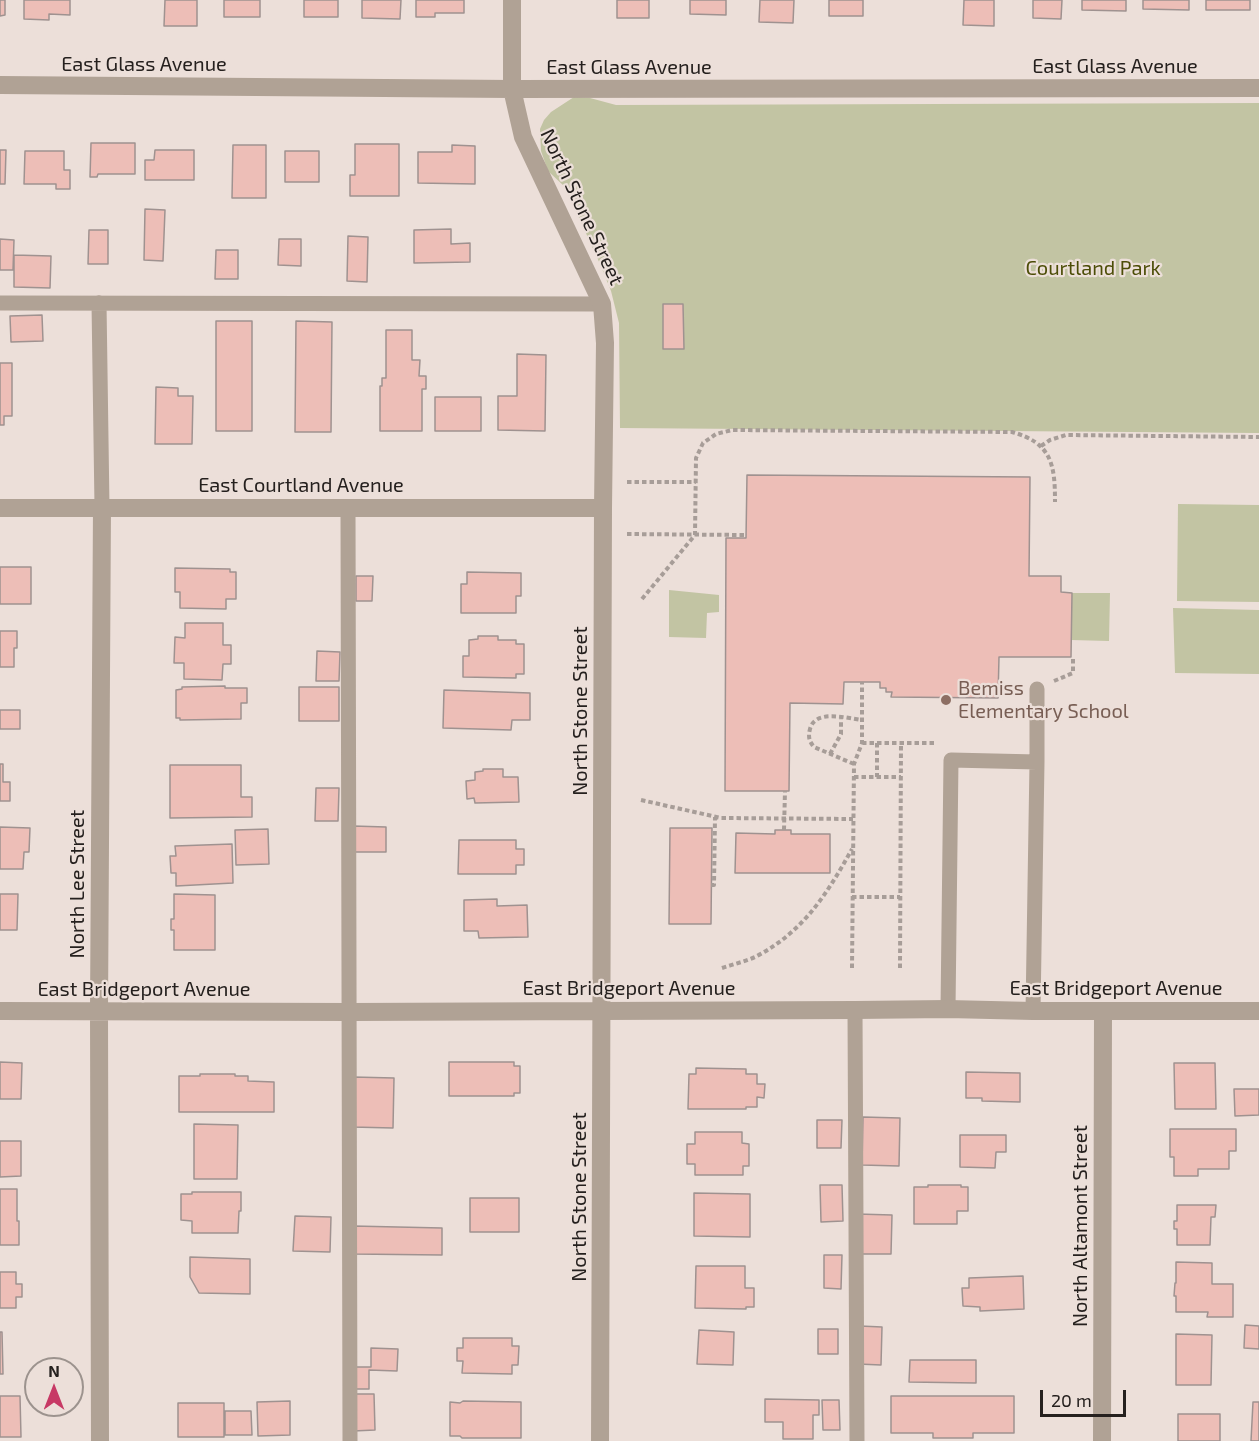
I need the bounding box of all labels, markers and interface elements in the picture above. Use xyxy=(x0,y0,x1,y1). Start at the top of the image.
street label: East Glass Avenue xyxy=(61,52,227,76)
street label: East Glass Avenue xyxy=(1032,54,1198,78)
street label: East Glass Avenue xyxy=(546,55,712,79)
street label: North Stone Street xyxy=(535,125,629,289)
park label: Courtland Park xyxy=(1025,256,1161,280)
street label: East Courtland Avenue xyxy=(198,473,404,497)
street label: North Stone Street xyxy=(568,626,592,796)
place label: Bemiss Elementary School xyxy=(958,676,1129,723)
marker: Bemiss Elementary School xyxy=(939,693,953,707)
street label: North Lee Street xyxy=(65,810,89,958)
street label: East Bridgeport Avenue xyxy=(522,976,736,1000)
street label: East Bridgeport Avenue xyxy=(1009,976,1223,1000)
street label: East Bridgeport Avenue xyxy=(37,977,251,1001)
street label: North Stone Street xyxy=(567,1112,591,1282)
street label: North Altamont Street xyxy=(1068,1125,1092,1327)
north arrow xyxy=(24,1357,84,1417)
text: N xyxy=(48,1361,60,1380)
scale bar xyxy=(1043,1378,1128,1416)
text: 20 m xyxy=(1051,1389,1092,1411)

